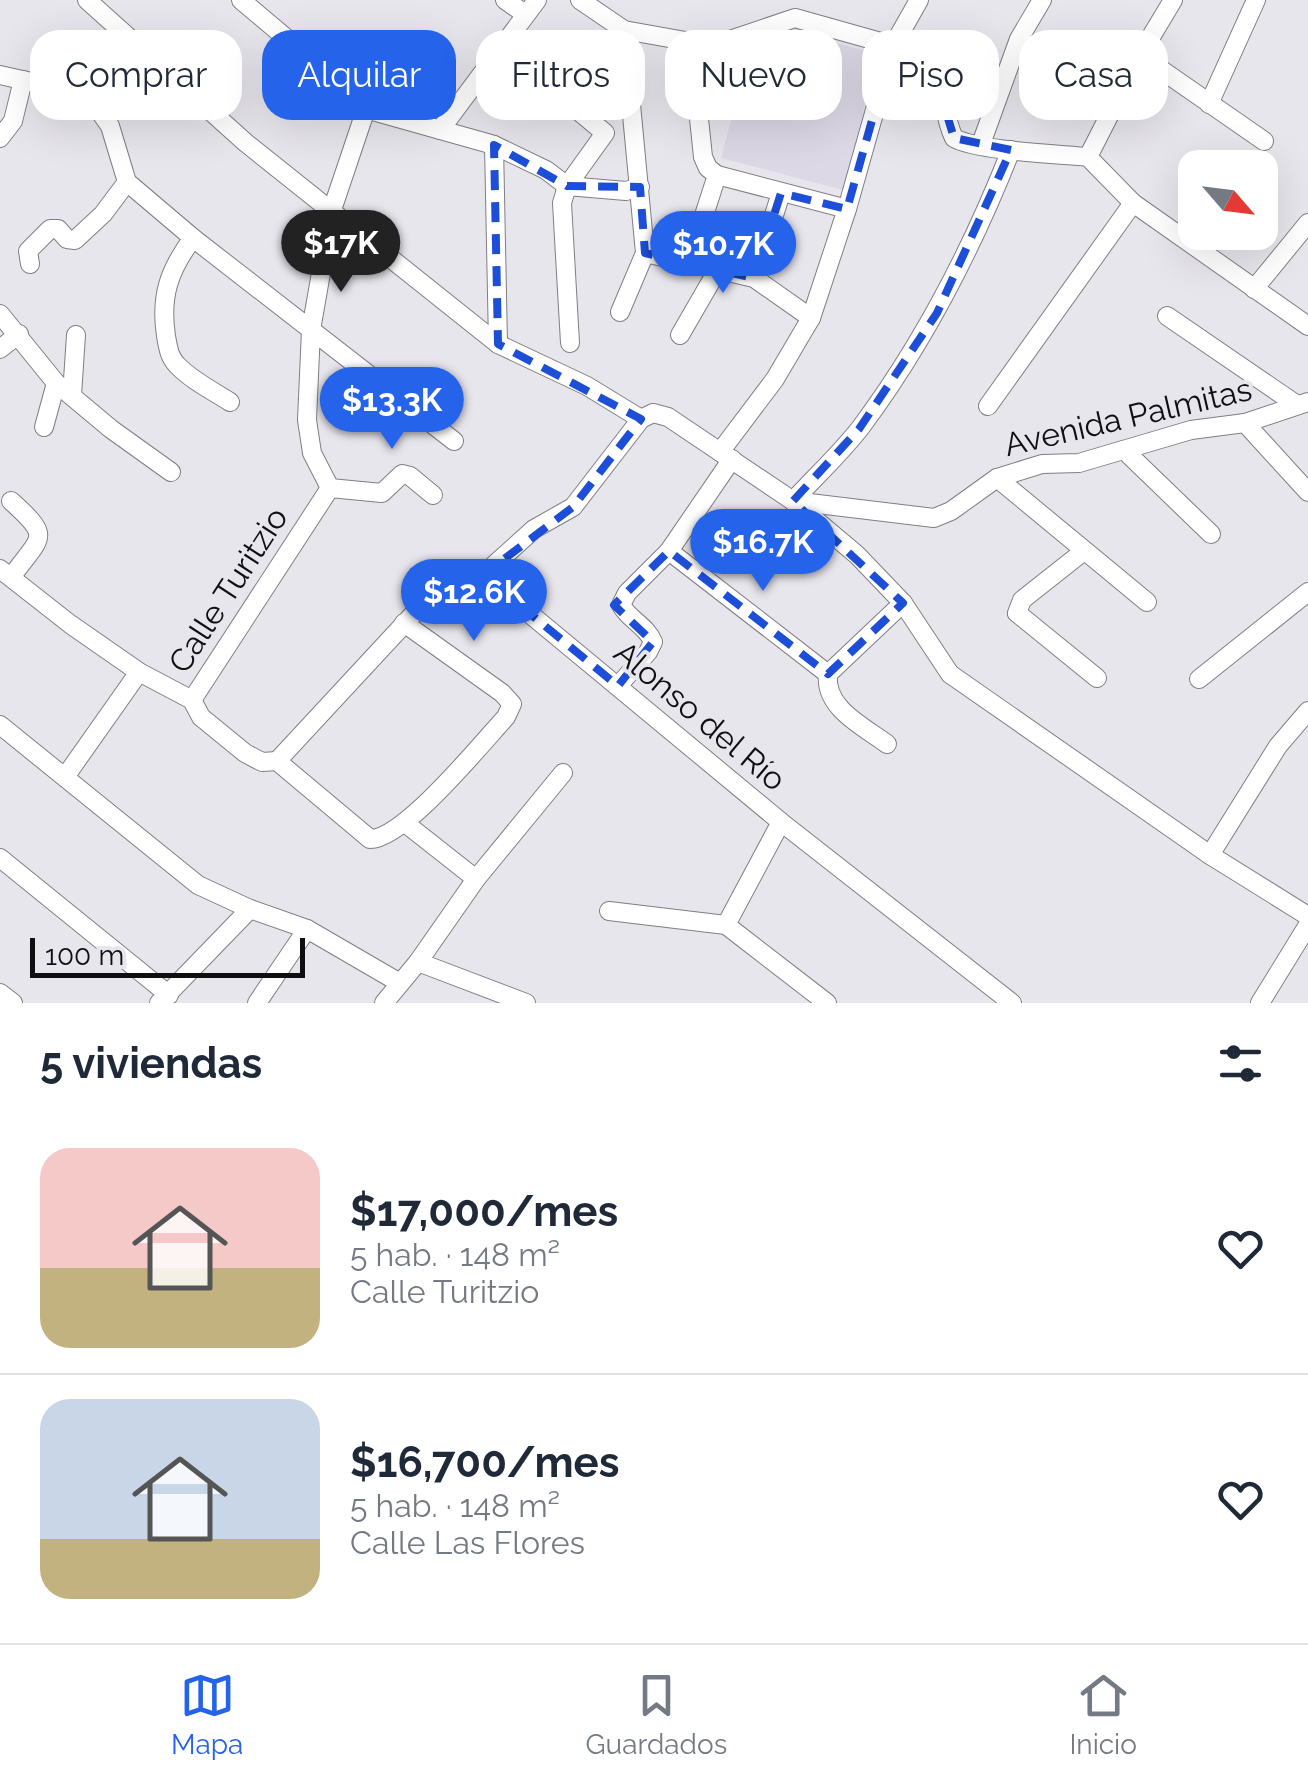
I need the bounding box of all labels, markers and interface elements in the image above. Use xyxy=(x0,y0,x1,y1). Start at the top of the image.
chip: Comprar xyxy=(30,30,242,120)
chip: Alquilar xyxy=(262,30,456,120)
chip: Filtros xyxy=(476,30,645,120)
chip: Nuevo xyxy=(665,30,842,120)
chip: Piso xyxy=(862,30,999,120)
chip: Casa xyxy=(1019,30,1168,120)
north arrow xyxy=(1178,150,1278,250)
map controls xyxy=(1178,150,1278,250)
pin: $17K xyxy=(282,210,400,295)
pin: $10.7K xyxy=(642,211,804,296)
text: $17K xyxy=(303,224,379,261)
text: $10.7K xyxy=(672,225,774,262)
pin: $13.3K xyxy=(311,367,473,452)
street label: Avenida Palmitas xyxy=(1001,370,1255,463)
text: $13.3K xyxy=(342,381,442,418)
street label: Calle Turitzio xyxy=(161,500,295,679)
pin: $16.7K xyxy=(682,509,844,594)
text: $16.7K xyxy=(712,523,814,560)
pin: $12.6K xyxy=(393,559,555,644)
text: $12.6K xyxy=(423,573,525,610)
street label: Alonso del Río xyxy=(607,633,793,798)
scale bar xyxy=(30,933,305,978)
text: 100 m xyxy=(45,939,124,972)
icon: filters xyxy=(1213,1036,1268,1091)
text: 5 viviendas xyxy=(40,1039,262,1088)
text: $17,000/mes xyxy=(350,1187,618,1236)
icon: home xyxy=(120,1188,240,1308)
icon: heart xyxy=(1213,1221,1268,1276)
text: 5 hab. · 148 m² xyxy=(350,1236,560,1273)
text: Calle Turitzio xyxy=(350,1273,539,1310)
text: $16,700/mes xyxy=(350,1438,619,1487)
icon: home xyxy=(120,1439,240,1559)
icon: heart xyxy=(1213,1472,1268,1527)
text: 5 hab. · 148 m² xyxy=(350,1487,560,1524)
text: Calle Las Flores xyxy=(350,1524,585,1561)
tab: Mapa xyxy=(171,1668,243,1761)
tab: Guardados xyxy=(586,1668,727,1761)
tab: Inicio xyxy=(1069,1668,1137,1761)

